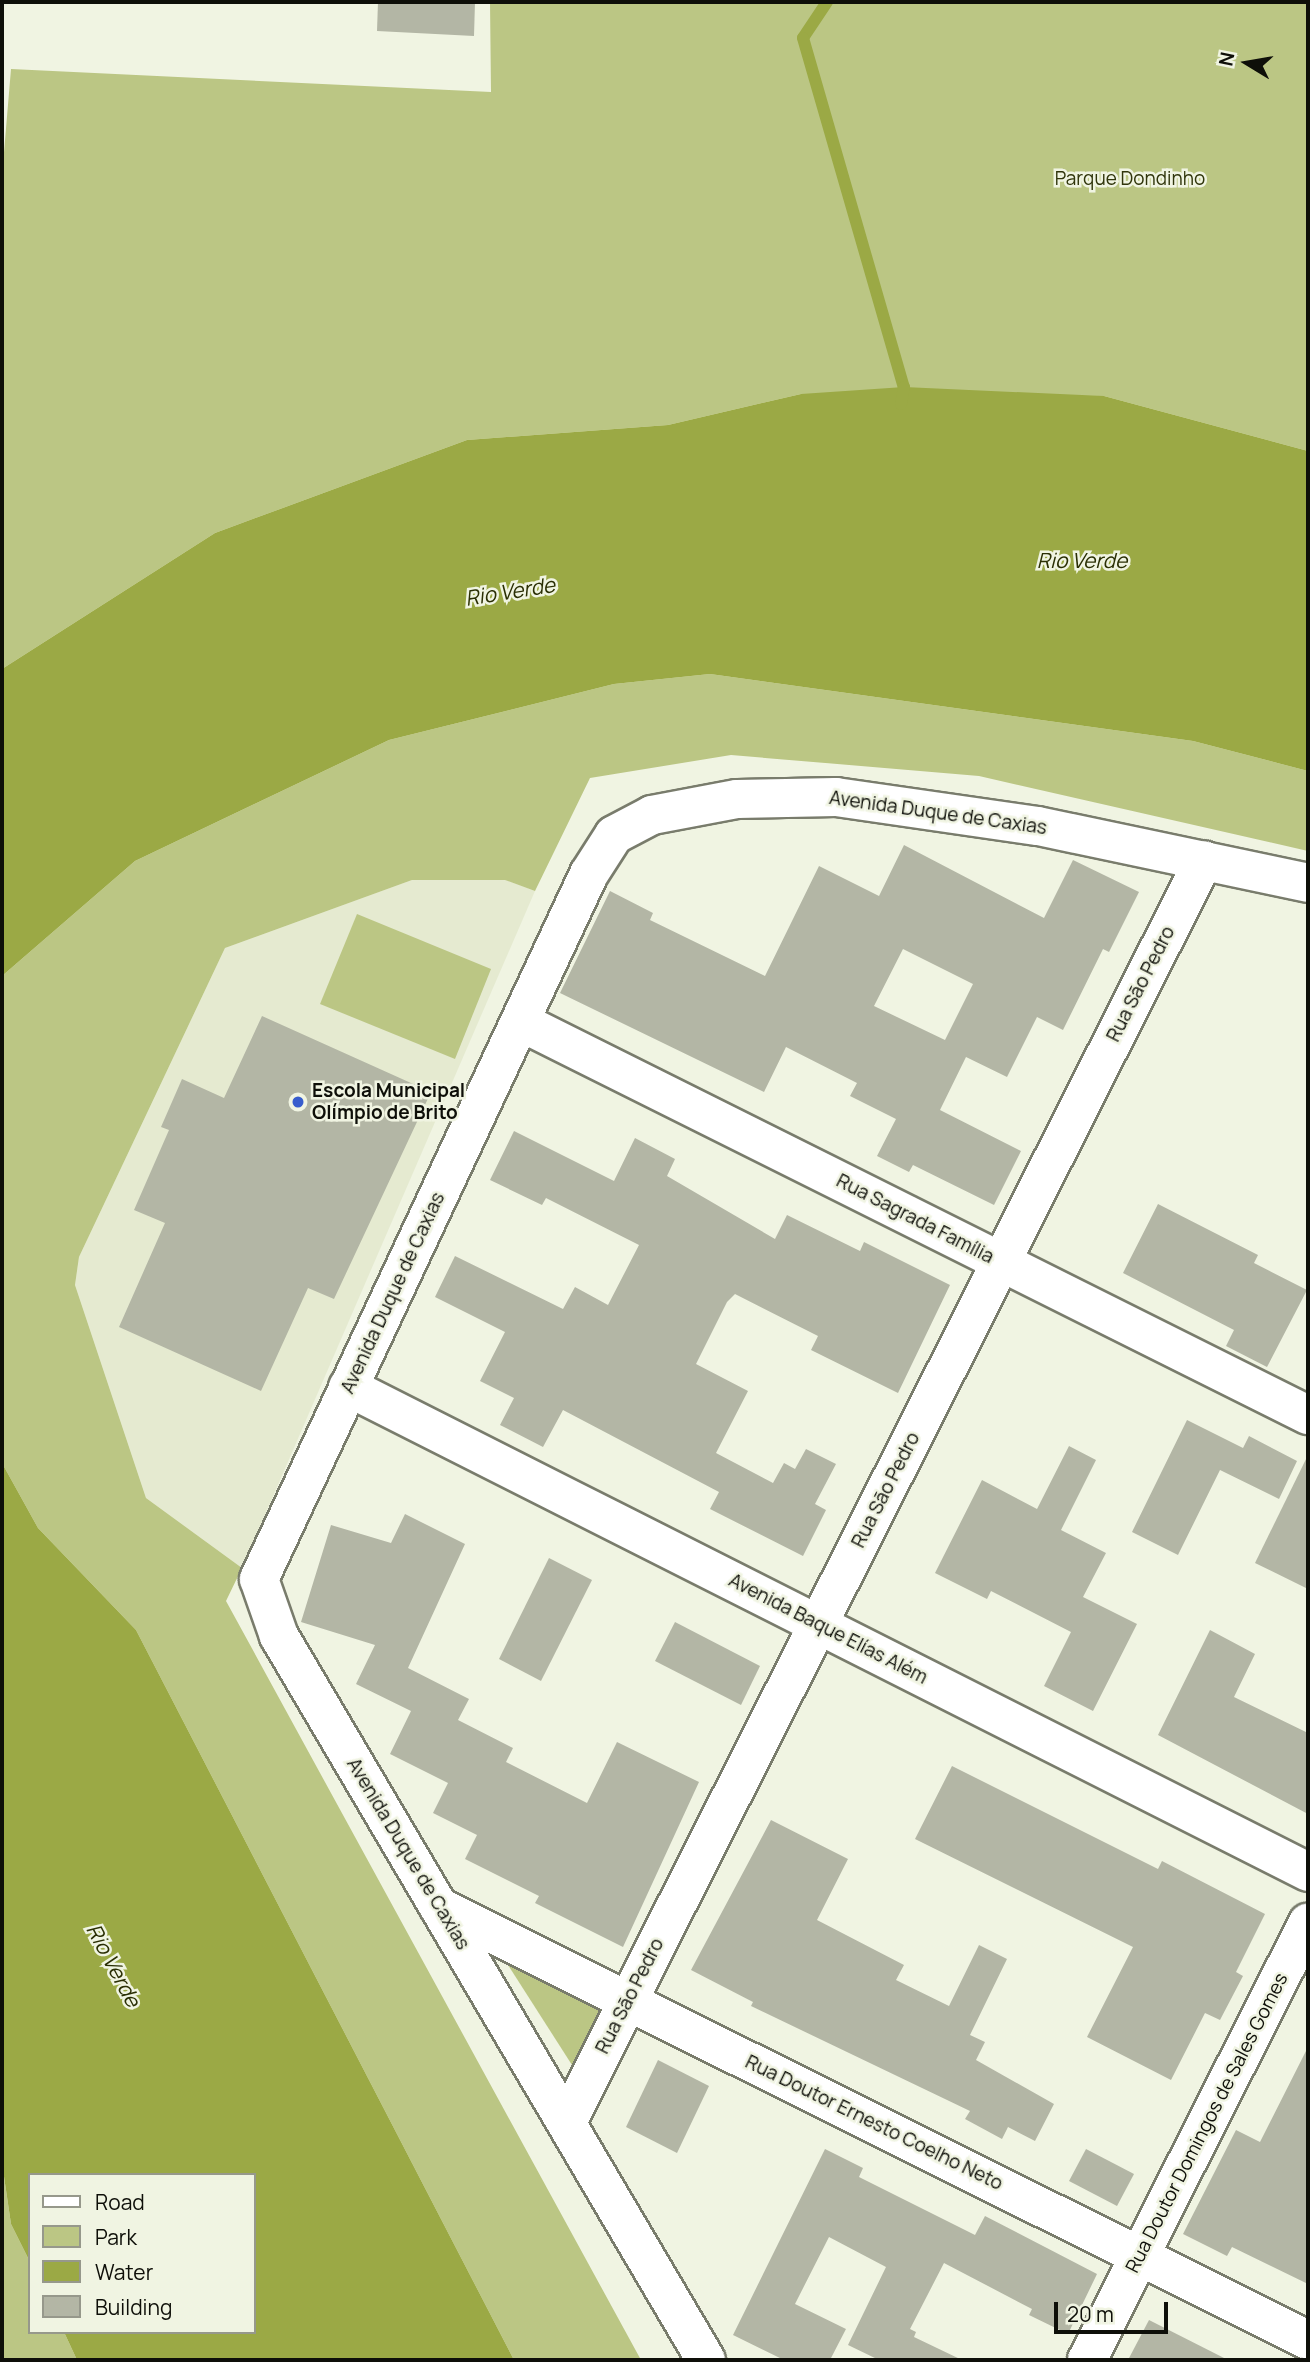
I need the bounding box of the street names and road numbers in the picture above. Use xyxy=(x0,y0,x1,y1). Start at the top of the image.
street label: Avenida Duque de Caxias xyxy=(828,786,1048,840)
street label: Rua São Pedro xyxy=(1102,922,1180,1046)
street label: Rua Sagrada Família xyxy=(833,1169,997,1269)
street label: Avenida Duque de Caxias xyxy=(336,1189,450,1397)
street label: Rua São Pedro xyxy=(847,1428,925,1552)
street label: Avenida Baque Elías Além xyxy=(725,1569,931,1689)
street label: Avenida Duque de Caxias xyxy=(342,1754,474,1954)
street label: Rua São Pedro xyxy=(591,1934,669,2058)
street label: Rua Doutor Domingos de Sales Gomes xyxy=(1121,1969,1293,2277)
street label: Rua Doutor Ernesto Coelho Neto xyxy=(742,2051,1006,2195)

